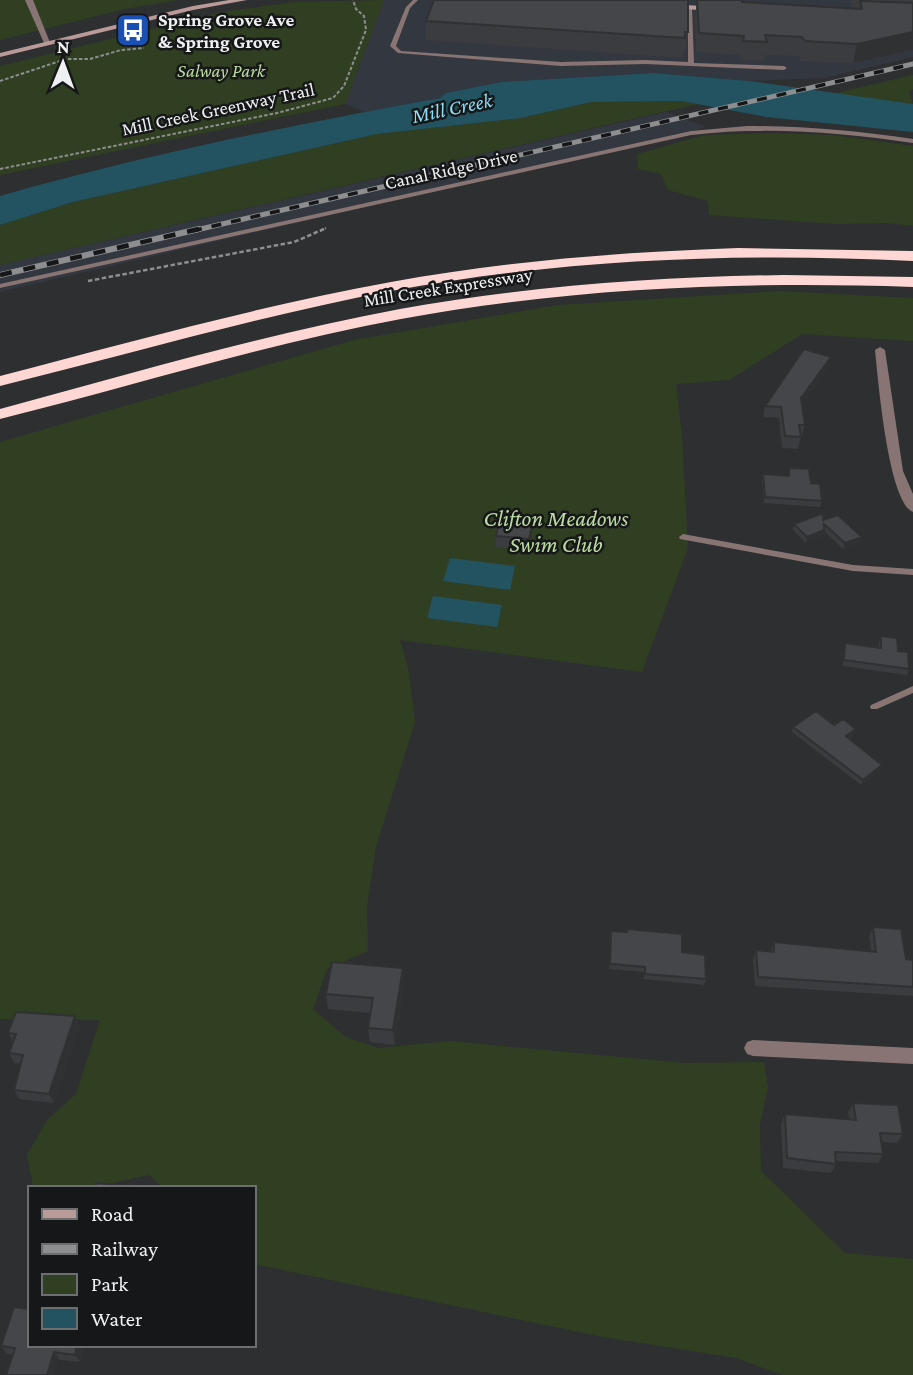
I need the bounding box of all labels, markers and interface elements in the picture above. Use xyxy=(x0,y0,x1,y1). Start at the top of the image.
place label: Spring Grove Ave & Spring Grove xyxy=(158,9,295,52)
bus stop icon: Spring Grove Ave & Spring Grove xyxy=(114,11,152,49)
north arrow xyxy=(28,28,98,98)
text: N xyxy=(57,36,70,57)
park label: Salway Park xyxy=(177,60,266,81)
street label: Mill Creek Greenway Trail xyxy=(120,78,316,140)
water label: Mill Creek xyxy=(409,88,495,128)
street label: Canal Ridge Drive xyxy=(383,145,519,193)
street label: Mill Creek Expressway xyxy=(362,263,534,311)
park label: Clifton Meadows Swim Club xyxy=(484,505,629,557)
legend xyxy=(28,1186,256,1347)
text: Road xyxy=(91,1202,134,1226)
text: Railway xyxy=(91,1237,158,1261)
text: Park xyxy=(91,1272,128,1296)
text: Water xyxy=(91,1307,143,1331)

